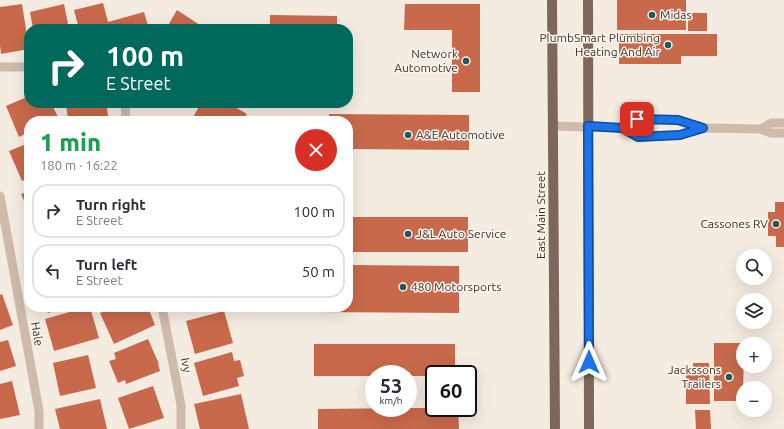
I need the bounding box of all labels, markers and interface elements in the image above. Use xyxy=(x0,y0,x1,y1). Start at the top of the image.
place label: Midas xyxy=(660,8,692,21)
marker: Midas xyxy=(647,10,657,20)
place label: PlumbSmart Plumbing Heating And Air xyxy=(539,31,660,58)
icon: right xyxy=(40,40,92,92)
text: 100 m xyxy=(106,40,184,71)
marker: PlumbSmart Plumbing Heating And Air xyxy=(663,40,673,50)
place label: Network Automotive xyxy=(394,47,458,74)
marker: Network Automotive xyxy=(461,56,471,66)
text: E Street xyxy=(106,73,170,93)
pin xyxy=(620,102,654,136)
icon: arrive xyxy=(626,108,648,130)
place label: A&E Automotive xyxy=(416,128,505,141)
text: 1 min xyxy=(40,129,101,156)
button: close xyxy=(295,129,337,171)
marker: A&E Automotive xyxy=(403,130,413,140)
text: 180 m · 16:22 xyxy=(40,158,118,172)
street label: East Main Street xyxy=(534,171,547,259)
text: Turn right xyxy=(76,196,146,213)
icon: right xyxy=(42,200,64,222)
text: 100 m xyxy=(293,203,335,220)
text: E Street xyxy=(76,213,123,227)
place label: Cassones RV xyxy=(701,217,768,230)
marker: Cassones RV xyxy=(771,219,781,229)
place label: J&L Auto Service xyxy=(416,227,506,240)
marker: J&L Auto Service xyxy=(403,229,413,239)
map controls xyxy=(736,249,772,417)
button: search xyxy=(736,249,772,285)
text: Turn left xyxy=(76,256,137,273)
icon: left xyxy=(42,260,64,282)
text: 50 m xyxy=(302,263,335,280)
text: E Street xyxy=(76,273,123,287)
place label: 480 Motorsports xyxy=(411,280,501,293)
marker: 480 Motorsports xyxy=(398,282,408,292)
button: layers xyxy=(736,293,772,329)
street label: Hale xyxy=(29,321,46,347)
button: + xyxy=(736,337,772,373)
position arrow xyxy=(568,341,610,383)
street label: Ivy xyxy=(179,356,194,374)
place label: Jackssons Trailers xyxy=(668,363,721,390)
speed limit sign: 60 xyxy=(425,365,477,417)
marker: Jackssons Trailers xyxy=(724,372,734,382)
text: 53 xyxy=(380,374,402,397)
button: − xyxy=(736,381,772,417)
text: km/h xyxy=(379,395,403,406)

